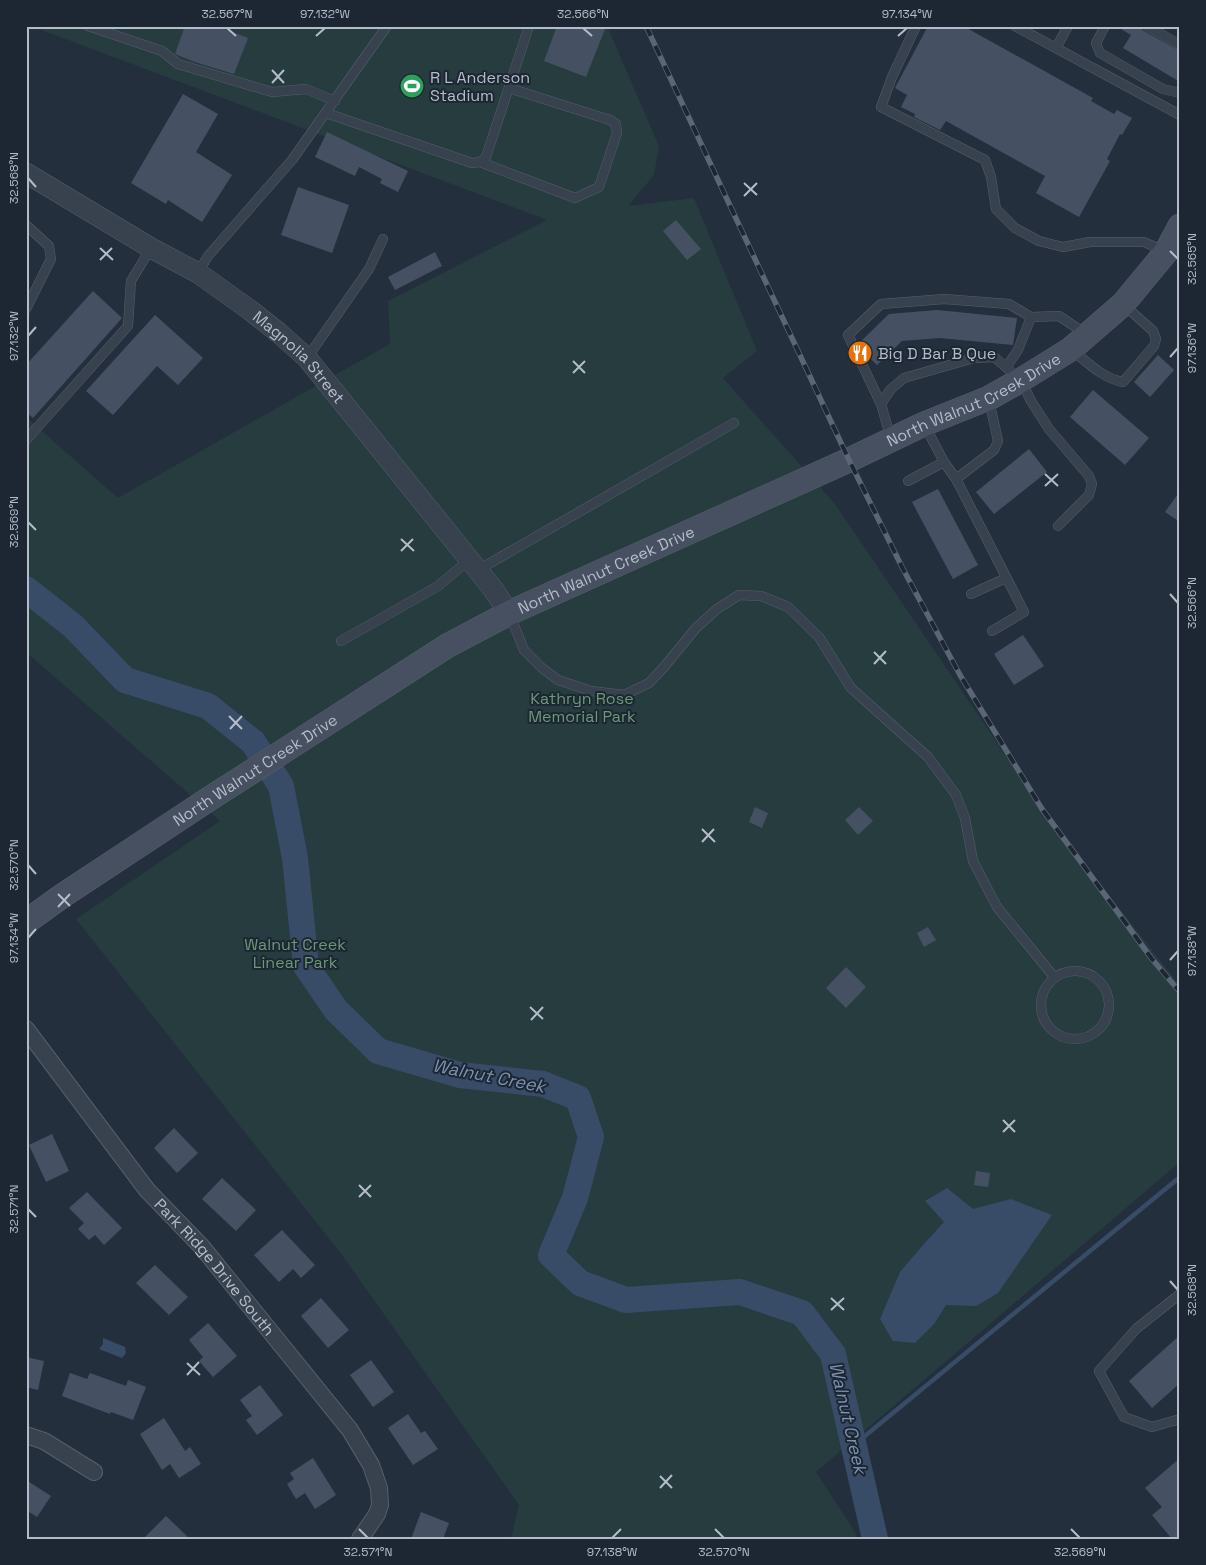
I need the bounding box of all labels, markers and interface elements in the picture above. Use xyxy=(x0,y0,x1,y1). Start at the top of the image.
text: 32.567°N xyxy=(201,6,253,22)
text: 97.132°W xyxy=(300,6,351,22)
text: 32.566°N xyxy=(557,6,609,22)
text: 97.134°W xyxy=(882,6,933,22)
place label: R L Anderson Stadium xyxy=(430,67,530,106)
sports icon: R L Anderson Stadium xyxy=(399,73,425,99)
text: 32.568°N xyxy=(6,152,22,204)
text: 32.565°N xyxy=(1184,233,1200,285)
street label: Magnolia Street xyxy=(248,306,349,408)
text: 97.132°W xyxy=(6,310,22,361)
text: 97.136°W xyxy=(1184,322,1200,373)
restaurant icon: Big D Bar B Que xyxy=(847,340,873,366)
place label: Big D Bar B Que xyxy=(878,343,996,364)
street label: North Walnut Creek Drive xyxy=(883,348,1065,452)
text: 32.569°N xyxy=(6,496,22,548)
street label: North Walnut Creek Drive xyxy=(514,521,698,619)
text: 32.566°N xyxy=(1184,577,1200,629)
park label: Kathryn Rose Memorial Park xyxy=(528,688,636,727)
street label: North Walnut Creek Drive xyxy=(169,709,341,831)
text: 32.570°N xyxy=(6,839,22,891)
text: 97.134°W xyxy=(6,912,22,963)
text: 97.138°W xyxy=(1184,925,1200,976)
park label: Walnut Creek Linear Park xyxy=(244,934,346,973)
water label: Walnut Creek xyxy=(431,1053,550,1098)
text: 32.571°N xyxy=(6,1185,22,1233)
street label: Park Ridge Drive South xyxy=(150,1194,279,1340)
text: 32.568°N xyxy=(1184,1264,1200,1316)
water label: Walnut Creek xyxy=(824,1360,873,1478)
text: 32.571°N xyxy=(344,1544,392,1560)
text: 97.138°W xyxy=(587,1544,638,1560)
text: 32.570°N xyxy=(698,1544,750,1560)
text: 32.569°N xyxy=(1054,1544,1106,1560)

